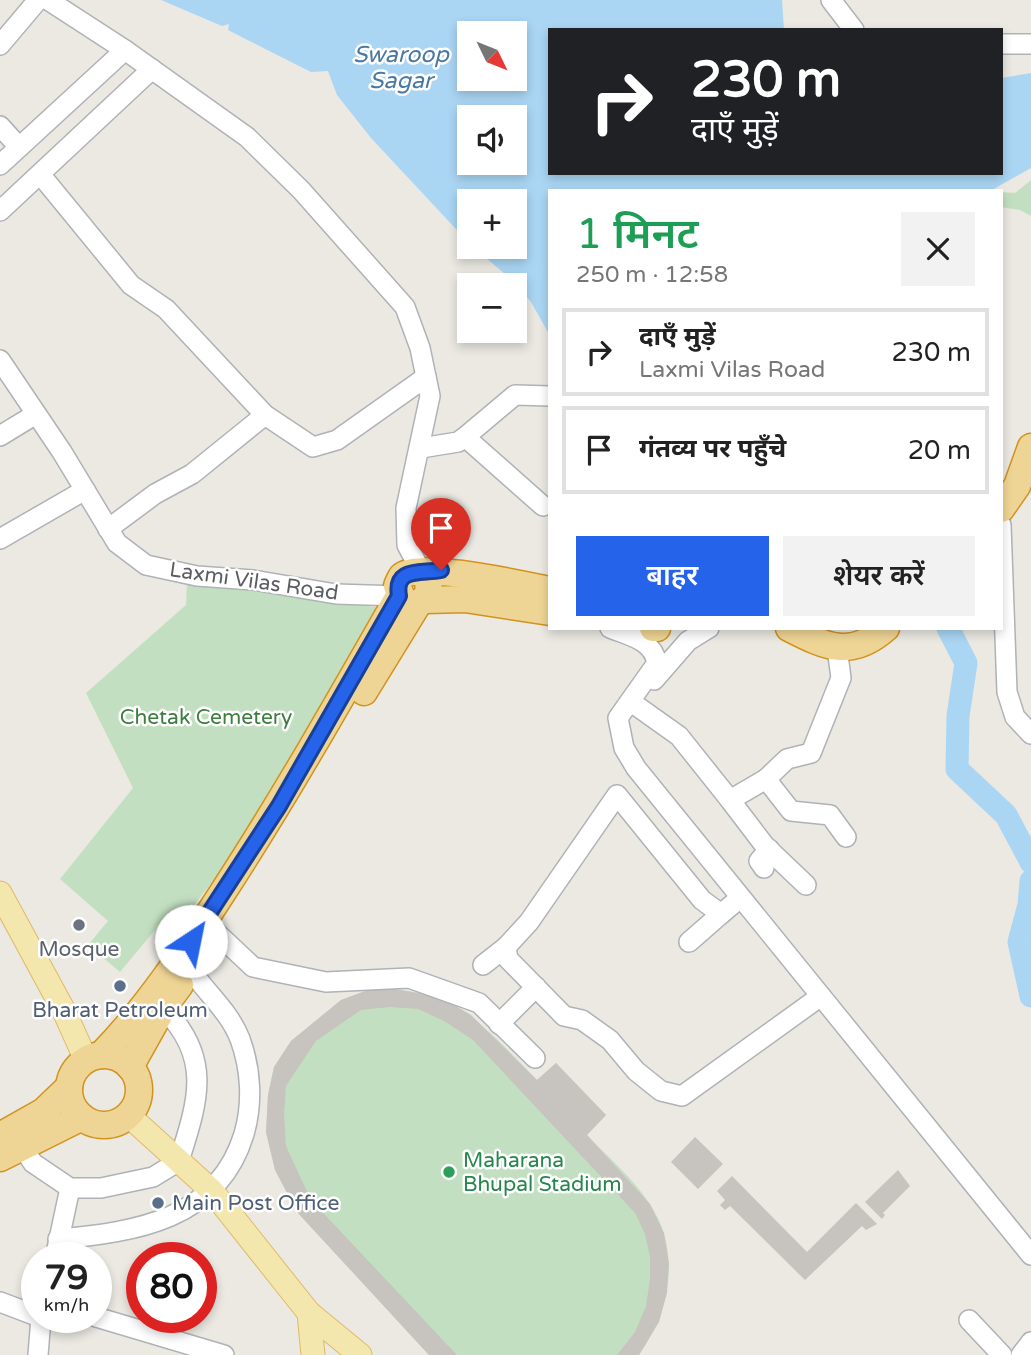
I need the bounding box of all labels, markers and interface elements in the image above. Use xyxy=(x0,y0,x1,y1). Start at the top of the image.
north arrow xyxy=(457,21,527,91)
map controls xyxy=(457,21,527,343)
water label: Swaroop Sagar xyxy=(353,41,450,95)
text: 230 m xyxy=(691,51,841,110)
icon: right xyxy=(576,56,667,147)
button: sound xyxy=(457,105,527,175)
text: दाएँ मुड़ें xyxy=(691,111,779,149)
button: + xyxy=(457,189,527,259)
text: 1 मिनट xyxy=(576,209,699,260)
button: close xyxy=(901,212,975,286)
text: 250 m · 12:58 xyxy=(576,261,728,289)
button: − xyxy=(457,273,527,343)
text: दाएँ मुड़ें xyxy=(639,321,716,352)
icon: right xyxy=(580,333,618,371)
text: 230 m xyxy=(891,337,971,368)
text: Laxmi Vilas Road xyxy=(639,356,825,384)
icon: arrive xyxy=(580,431,618,469)
text: गंतव्य पर पहुँचे xyxy=(639,433,786,464)
text: 20 m xyxy=(908,435,971,466)
pin xyxy=(411,498,471,570)
icon: arrive xyxy=(422,509,460,547)
button: बाहर xyxy=(576,536,769,616)
button: शेयर करें xyxy=(783,536,975,616)
street label: Laxmi Vilas Road xyxy=(168,557,340,606)
park label: Chetak Cemetery xyxy=(120,705,292,730)
position arrow xyxy=(154,904,228,978)
marker: Mosque xyxy=(71,917,87,933)
place label: Mosque xyxy=(39,937,119,962)
marker: Bharat Petroleum xyxy=(112,978,128,994)
place label: Bharat Petroleum xyxy=(32,998,208,1023)
place label: Maharana Bhupal Stadium xyxy=(463,1148,622,1197)
marker: Maharana Bhupal Stadium xyxy=(441,1164,457,1180)
place label: Main Post Office xyxy=(172,1191,339,1216)
marker: Main Post Office xyxy=(150,1195,166,1211)
speed limit sign: 80 xyxy=(126,1242,217,1333)
text: 79 xyxy=(45,1257,88,1299)
text: km/h xyxy=(44,1294,89,1316)

